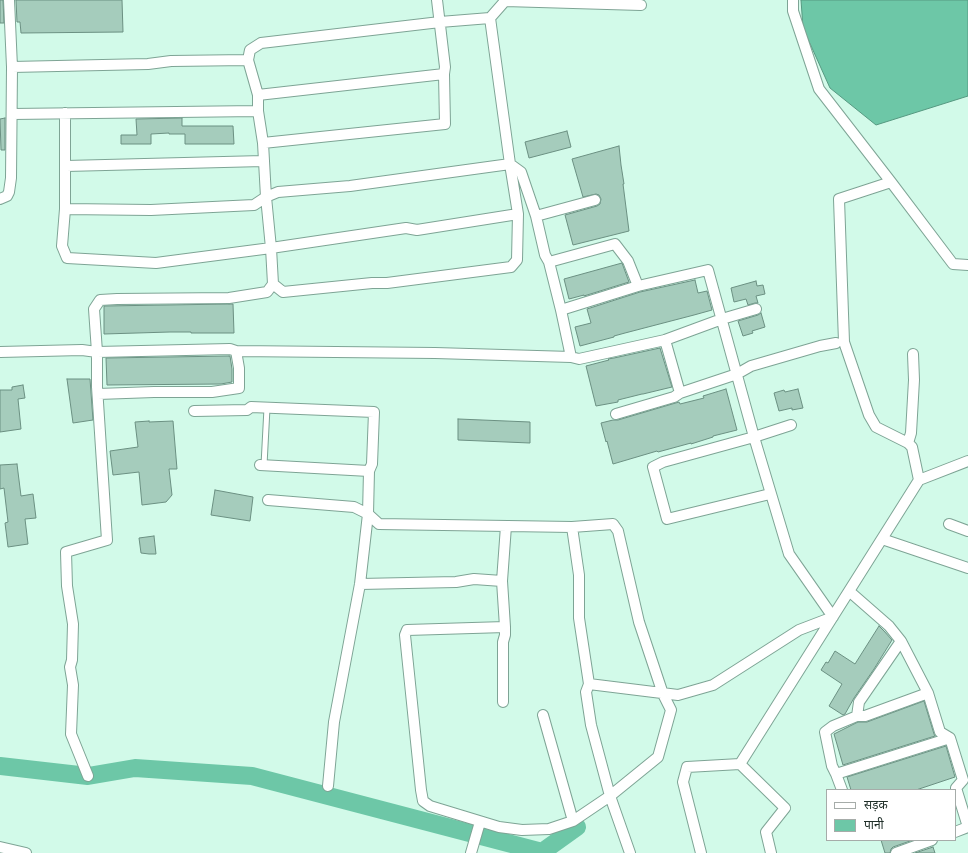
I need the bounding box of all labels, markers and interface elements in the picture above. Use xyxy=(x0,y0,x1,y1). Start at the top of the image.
legend xyxy=(826,789,956,841)
text: सड़क xyxy=(864,797,888,812)
text: पानी xyxy=(864,817,884,832)

